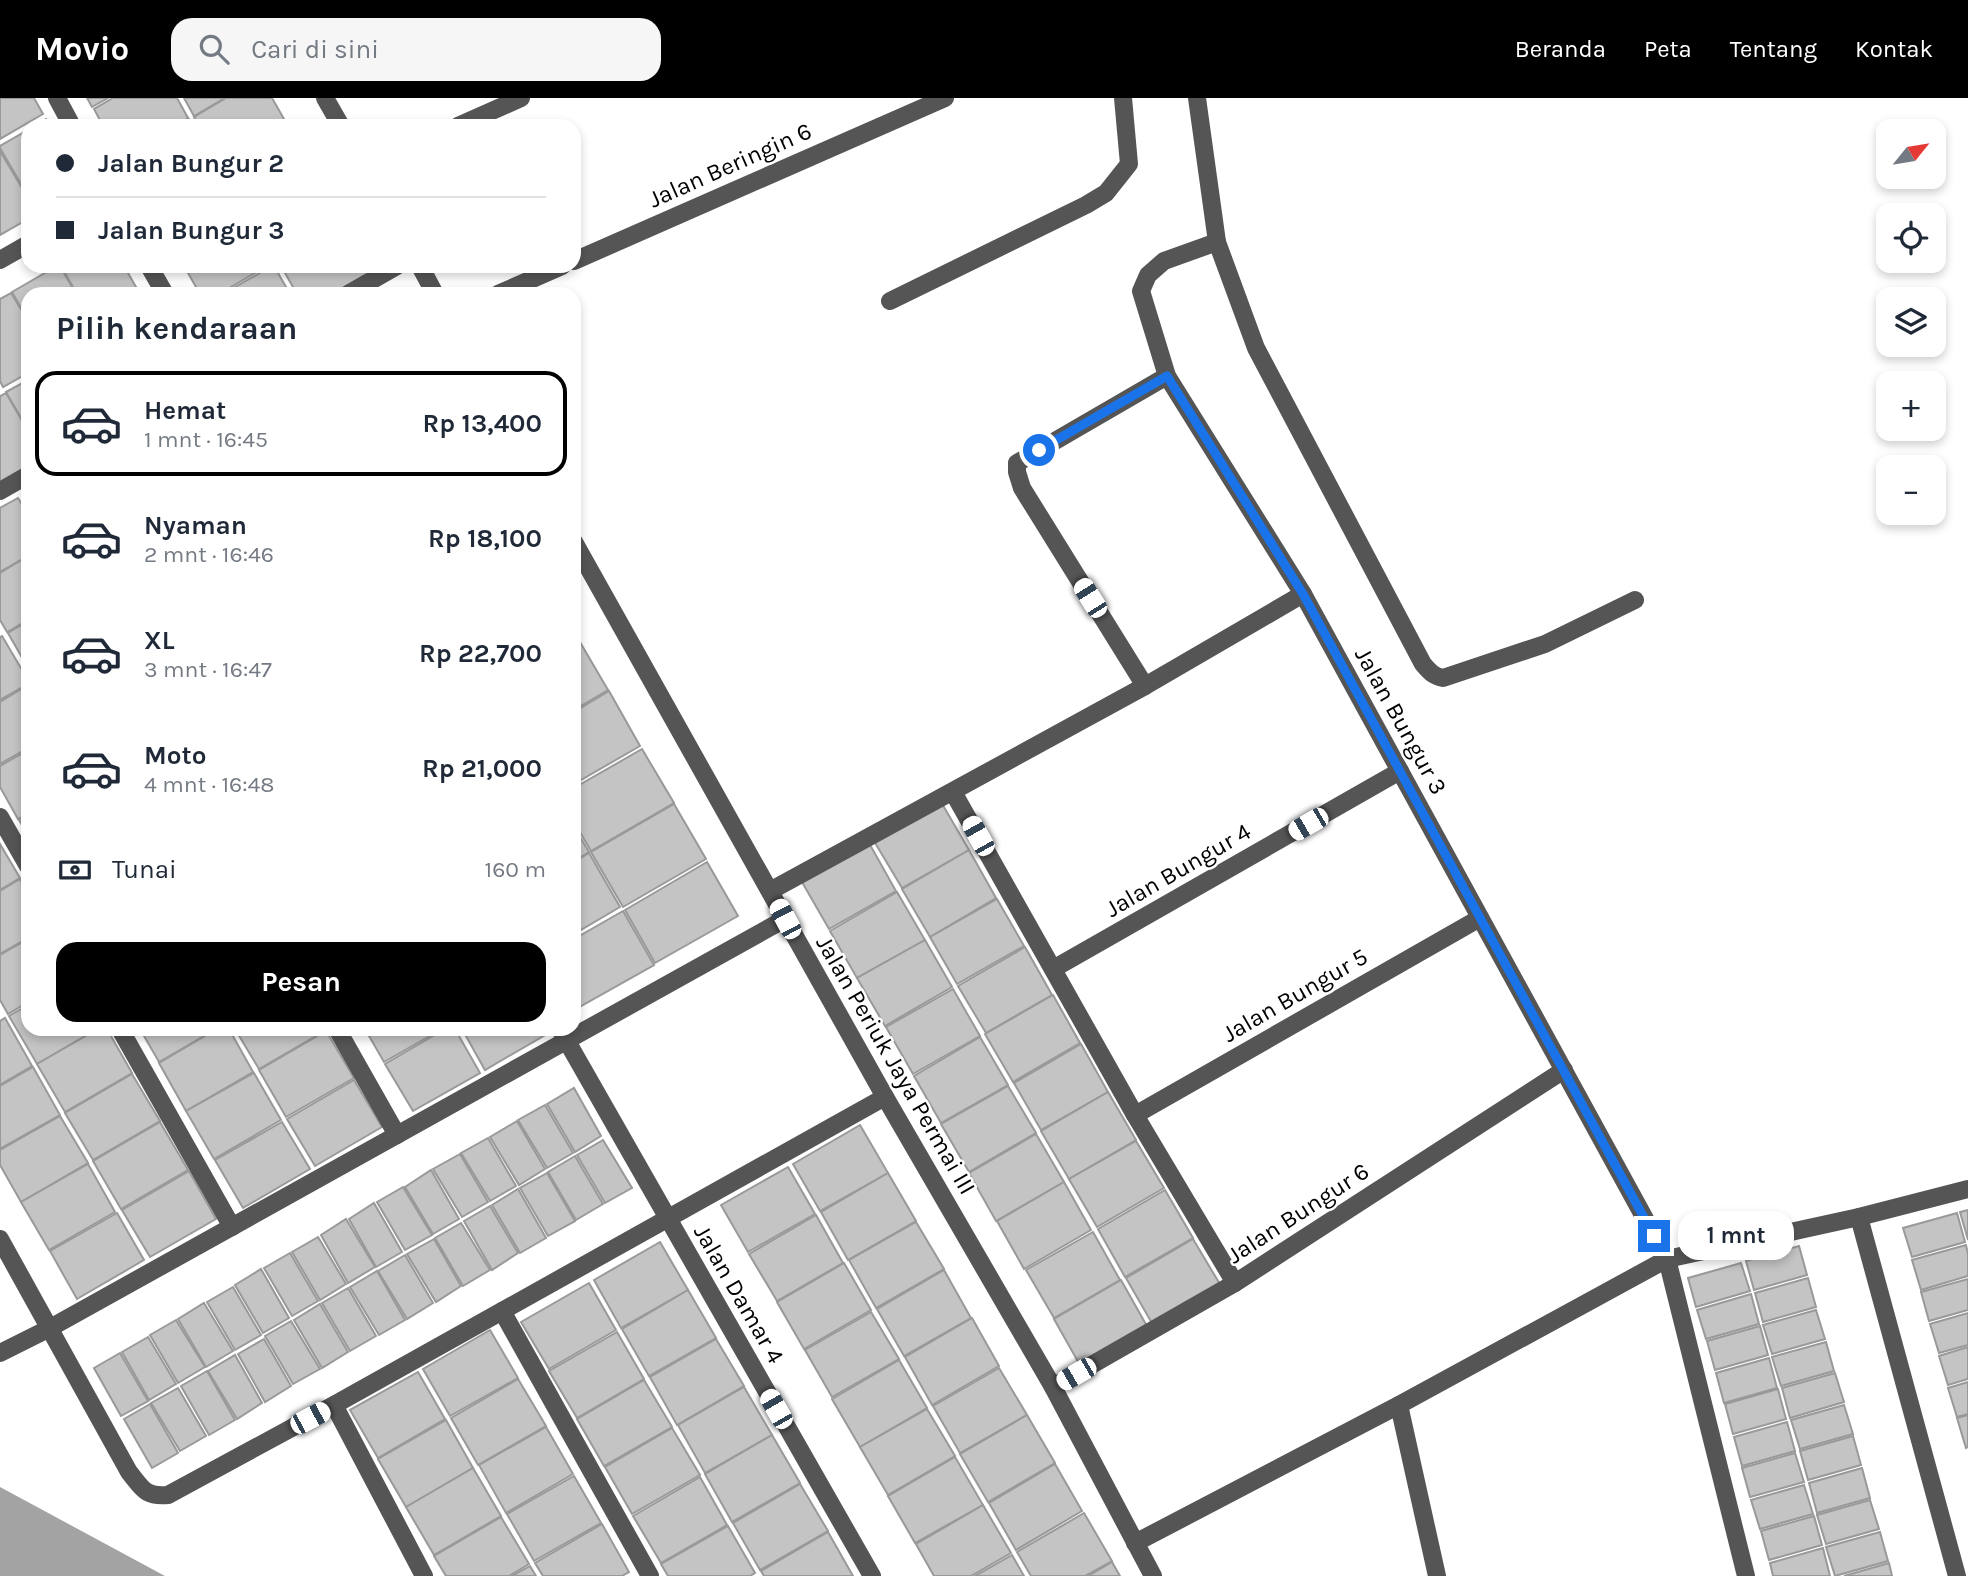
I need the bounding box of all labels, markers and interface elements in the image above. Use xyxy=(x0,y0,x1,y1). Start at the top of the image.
search box xyxy=(171,18,661,81)
text: Movio xyxy=(35,30,129,68)
icon: search xyxy=(195,30,233,68)
text: Cari di sini xyxy=(251,34,379,65)
text: Beranda xyxy=(1515,35,1606,63)
text: Peta xyxy=(1644,35,1692,63)
text: Tentang xyxy=(1730,35,1817,63)
text: Kontak xyxy=(1855,35,1933,63)
street label: Jalan Beringin 6 xyxy=(644,117,816,213)
north arrow xyxy=(1876,119,1946,189)
map controls xyxy=(1876,119,1946,525)
text: Jalan Bungur 2 xyxy=(98,148,284,179)
button: locate xyxy=(1876,203,1946,273)
text: Jalan Bungur 3 xyxy=(98,215,284,246)
button: layers xyxy=(1876,287,1946,357)
text: Pilih kendaraan xyxy=(56,310,297,347)
button: + xyxy=(1876,371,1946,441)
icon: car xyxy=(60,392,123,455)
text: Hemat xyxy=(144,395,226,426)
text: Rp 13,400 xyxy=(422,408,542,439)
text: 1 mnt · 16:45 xyxy=(144,426,268,453)
route start xyxy=(1023,434,1055,466)
button: − xyxy=(1876,455,1946,525)
icon: car xyxy=(60,507,123,570)
text: Nyaman xyxy=(144,510,247,541)
text: Rp 18,100 xyxy=(428,523,542,554)
text: 2 mnt · 16:46 xyxy=(144,541,274,568)
car xyxy=(1070,575,1111,621)
icon: car xyxy=(60,622,123,685)
text: XL xyxy=(144,625,175,656)
text: Rp 22,700 xyxy=(419,638,542,669)
street label: Jalan Bungur 3 xyxy=(1349,643,1453,799)
text: 3 mnt · 16:47 xyxy=(144,656,272,683)
icon: car xyxy=(60,737,123,800)
text: Moto xyxy=(144,740,206,771)
text: Rp 21,000 xyxy=(422,753,542,784)
text: 4 mnt · 16:48 xyxy=(144,771,274,798)
car xyxy=(1285,804,1332,844)
car xyxy=(959,813,998,859)
street label: Jalan Bungur 4 xyxy=(1101,817,1255,923)
icon: cash xyxy=(56,851,94,889)
text: Tunai xyxy=(112,854,177,885)
text: 160 m xyxy=(485,856,546,883)
car xyxy=(766,896,805,942)
street label: Jalan Periuk Jaya Permai III xyxy=(810,931,982,1199)
button: Pesan xyxy=(56,942,546,1022)
street label: Jalan Bungur 5 xyxy=(1217,942,1373,1048)
street label: Jalan Bungur 6 xyxy=(1222,1157,1374,1269)
callout: 1 mnt xyxy=(1678,1212,1794,1260)
street label: Jalan Damar 4 xyxy=(688,1220,790,1368)
route end xyxy=(1638,1220,1670,1252)
text: 1 mnt xyxy=(1706,1222,1766,1249)
car xyxy=(1053,1354,1100,1394)
car xyxy=(757,1386,796,1432)
car xyxy=(287,1399,334,1437)

